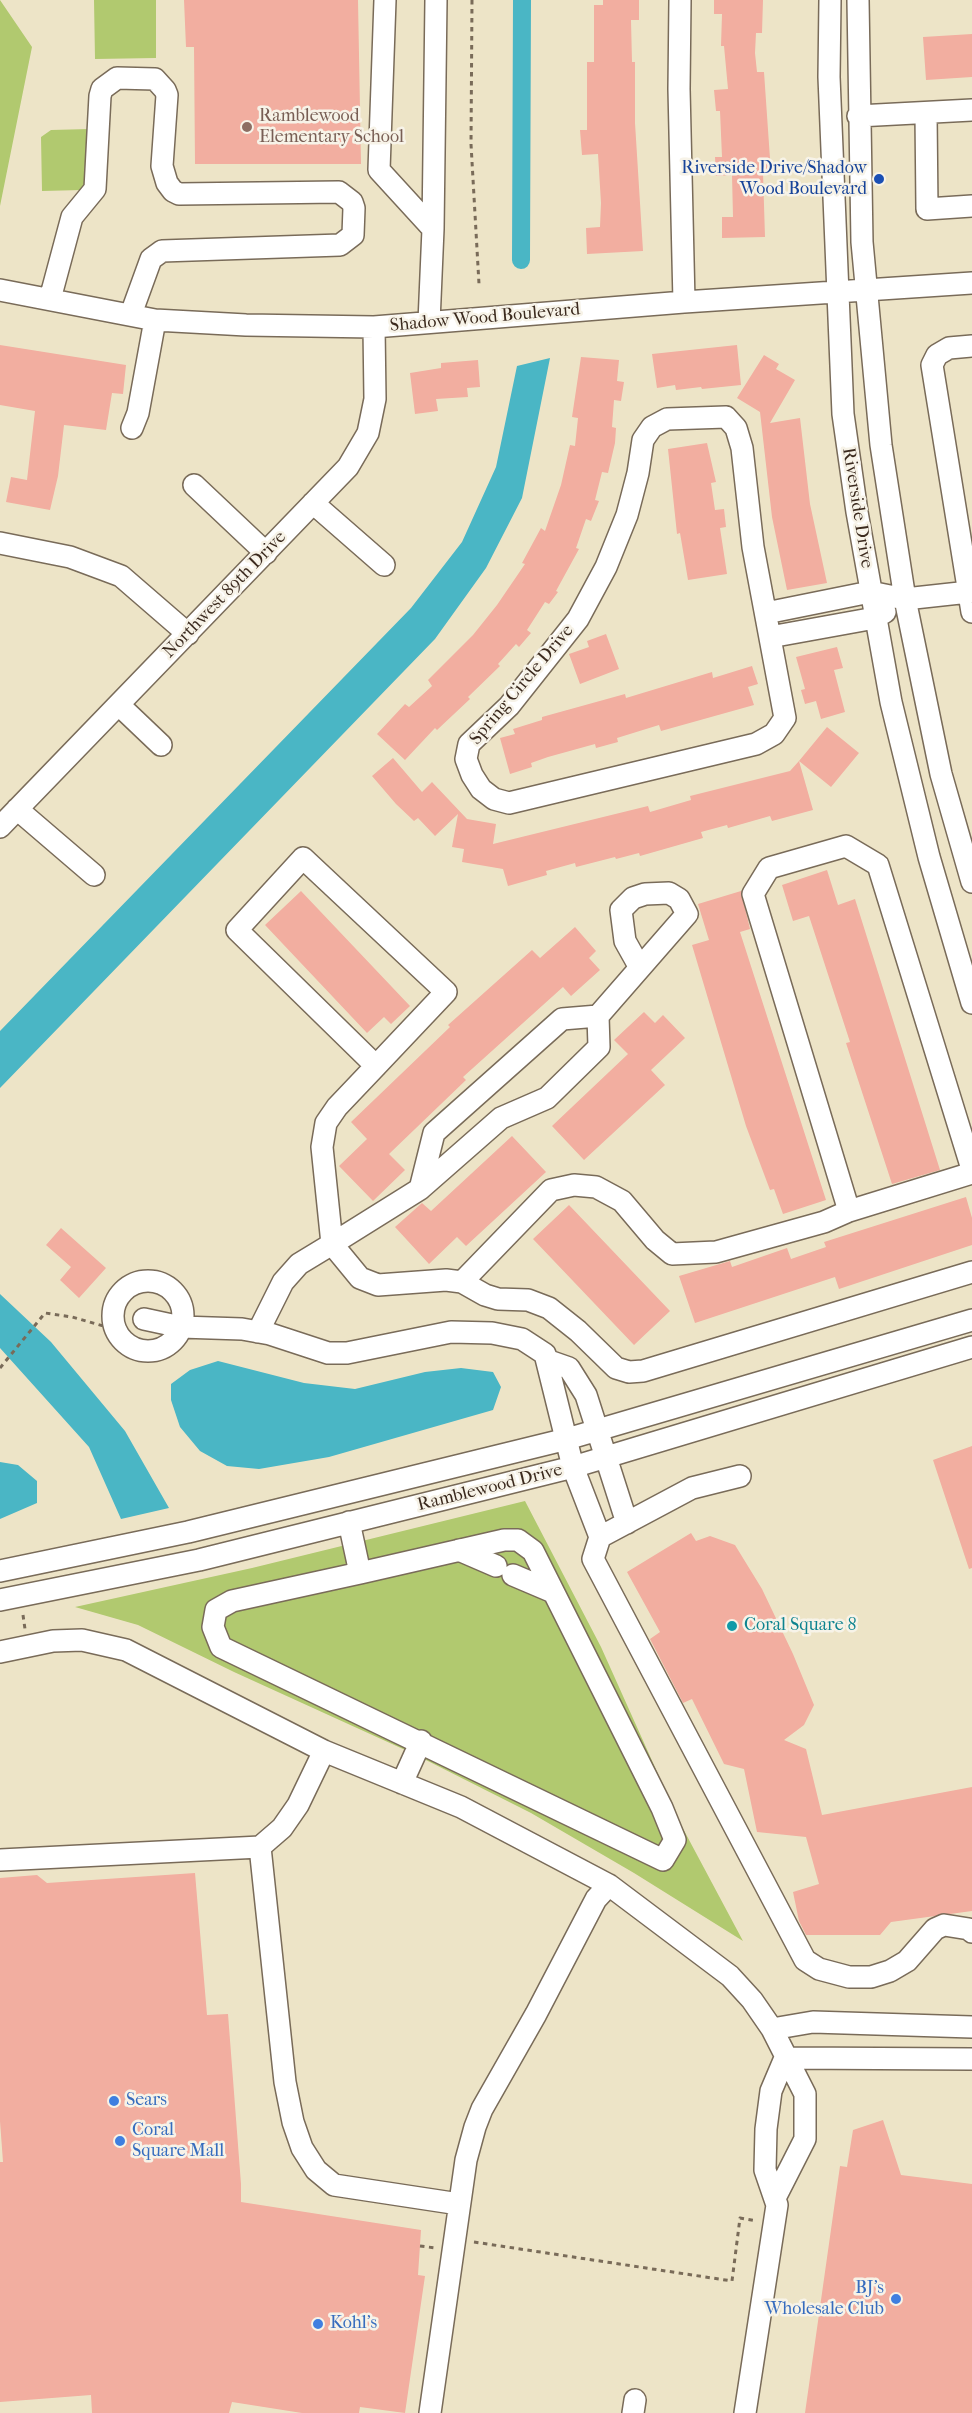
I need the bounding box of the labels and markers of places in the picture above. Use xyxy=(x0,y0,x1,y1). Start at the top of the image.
place label: Ramblewood Elementary School xyxy=(259,106,404,148)
marker: Ramblewood Elementary School xyxy=(240,120,254,134)
place label: Riverside Drive/Shadow Wood Boulevard xyxy=(681,158,867,201)
marker: Riverside Drive/Shadow Wood Boulevard xyxy=(872,172,886,186)
place label: Coral Square 8 xyxy=(744,1615,856,1637)
marker: Coral Square 8 xyxy=(725,1619,739,1633)
place label: Sears xyxy=(126,2090,167,2112)
marker: Sears xyxy=(107,2094,121,2108)
place label: Coral Square Mall xyxy=(132,2120,224,2162)
marker: Coral Square Mall xyxy=(113,2134,127,2148)
place label: BJ's Wholesale Club xyxy=(765,2278,884,2320)
marker: BJ's Wholesale Club xyxy=(889,2292,903,2306)
place label: Kohl's xyxy=(330,2313,377,2335)
marker: Kohl's xyxy=(311,2317,325,2331)

